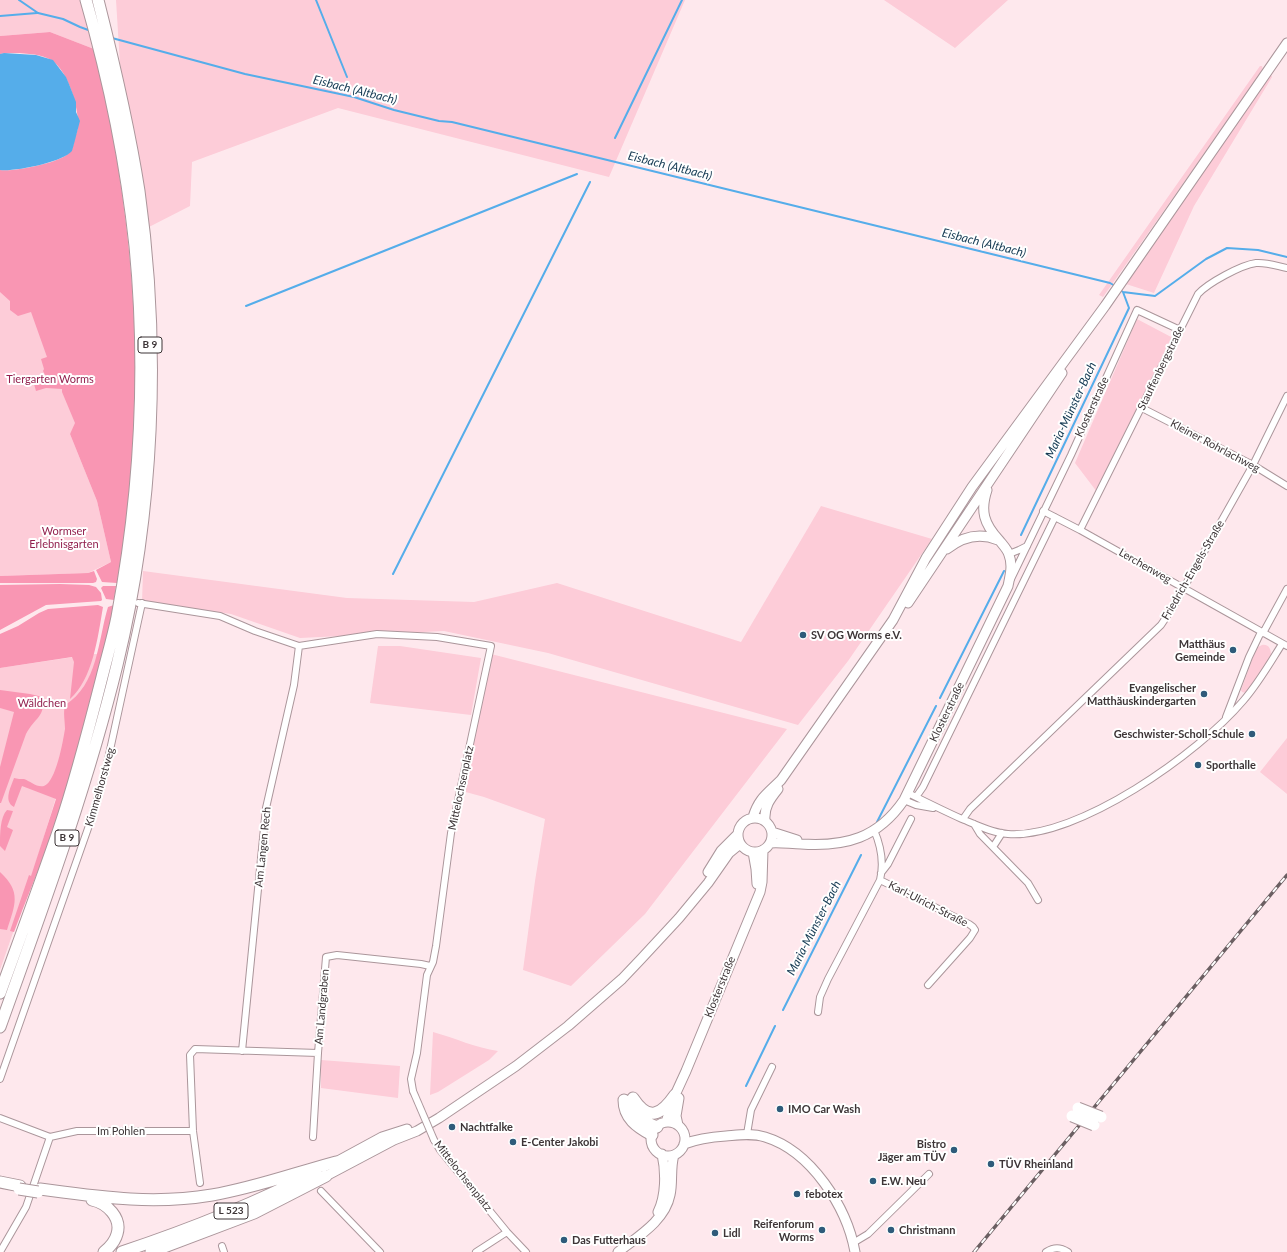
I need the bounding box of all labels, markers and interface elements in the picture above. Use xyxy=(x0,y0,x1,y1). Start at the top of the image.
water label: Eisbach (Altbach) xyxy=(312,73,398,107)
water label: Eisbach (Altbach) xyxy=(627,149,713,183)
water label: Eisbach (Altbach) xyxy=(941,226,1027,260)
street label: Stauffenbergstraße xyxy=(1135,324,1187,412)
road number: B 9 xyxy=(138,337,162,353)
water label: Maria-Münster-Bach xyxy=(1042,360,1100,460)
park label: Tiergarten Worms xyxy=(6,372,94,386)
street label: Klosterstraße xyxy=(1072,375,1112,439)
street label: Kleiner Rohrlachweg xyxy=(1168,417,1262,475)
street label: Friedrich-Engels-Straße xyxy=(1159,518,1227,622)
park label: Wormser Erlebnisgarten xyxy=(29,524,99,550)
street label: Lerchenweg xyxy=(1116,546,1174,586)
place label: SV OG Worms e.V. xyxy=(811,628,902,642)
marker: SV OG Worms e.V. xyxy=(798,630,808,640)
place label: Matthäus Gemeinde xyxy=(1175,637,1225,663)
marker: Matthäus Gemeinde xyxy=(1228,645,1238,655)
street label: Klosterstraße xyxy=(927,680,967,744)
place label: Evangelischer Matthäuskindergarten xyxy=(1087,681,1196,707)
marker: Evangelischer Matthäuskindergarten xyxy=(1199,689,1209,699)
park label: Wäldchen xyxy=(18,696,66,710)
place label: Geschwister-Scholl-Schule xyxy=(1114,727,1244,741)
marker: Geschwister-Scholl-Schule xyxy=(1247,729,1257,739)
street label: Mittelochsenplatz xyxy=(446,745,476,831)
street label: Kimmelhorstweg xyxy=(82,746,118,828)
place label: Sporthalle xyxy=(1206,758,1256,772)
marker: Sporthalle xyxy=(1193,760,1203,770)
street label: Am Langen Rech xyxy=(252,806,274,888)
road number: B 9 xyxy=(55,830,79,846)
water label: Maria-Münster-Bach xyxy=(784,878,844,978)
street label: Karl-Ulrich-Straße xyxy=(886,878,970,930)
street label: Klosterstraße xyxy=(702,954,738,1020)
street label: Am Landgraben xyxy=(312,969,332,1045)
place label: IMO Car Wash xyxy=(788,1102,860,1116)
marker: IMO Car Wash xyxy=(775,1104,785,1114)
place label: Nachtfalke xyxy=(460,1120,513,1134)
marker: Nachtfalke xyxy=(447,1122,457,1132)
street label: Im Pohlen xyxy=(97,1124,145,1138)
place label: E-Center Jakobi xyxy=(521,1135,598,1149)
marker: E-Center Jakobi xyxy=(508,1137,518,1147)
place label: Bistro Jäger am TÜV xyxy=(878,1137,946,1163)
street label: Mittelochsenplatz xyxy=(431,1138,495,1214)
marker: Bistro Jäger am TÜV xyxy=(949,1145,959,1155)
place label: TÜV Rheinland xyxy=(999,1157,1073,1171)
marker: TÜV Rheinland xyxy=(986,1159,996,1169)
place label: E.W. Neu xyxy=(881,1174,926,1188)
marker: E.W. Neu xyxy=(868,1176,878,1186)
place label: febotex xyxy=(805,1187,843,1201)
marker: febotex xyxy=(792,1189,802,1199)
road number: L 523 xyxy=(214,1203,248,1219)
place label: Reifenforum Worms xyxy=(753,1217,814,1243)
place label: Christmann xyxy=(899,1223,956,1237)
marker: Reifenforum Worms xyxy=(817,1225,827,1235)
marker: Christmann xyxy=(886,1225,896,1235)
place label: Lidl xyxy=(723,1226,740,1240)
marker: Lidl xyxy=(710,1228,720,1238)
place label: Das Futterhaus xyxy=(572,1233,646,1247)
marker: Das Futterhaus xyxy=(559,1235,569,1245)

